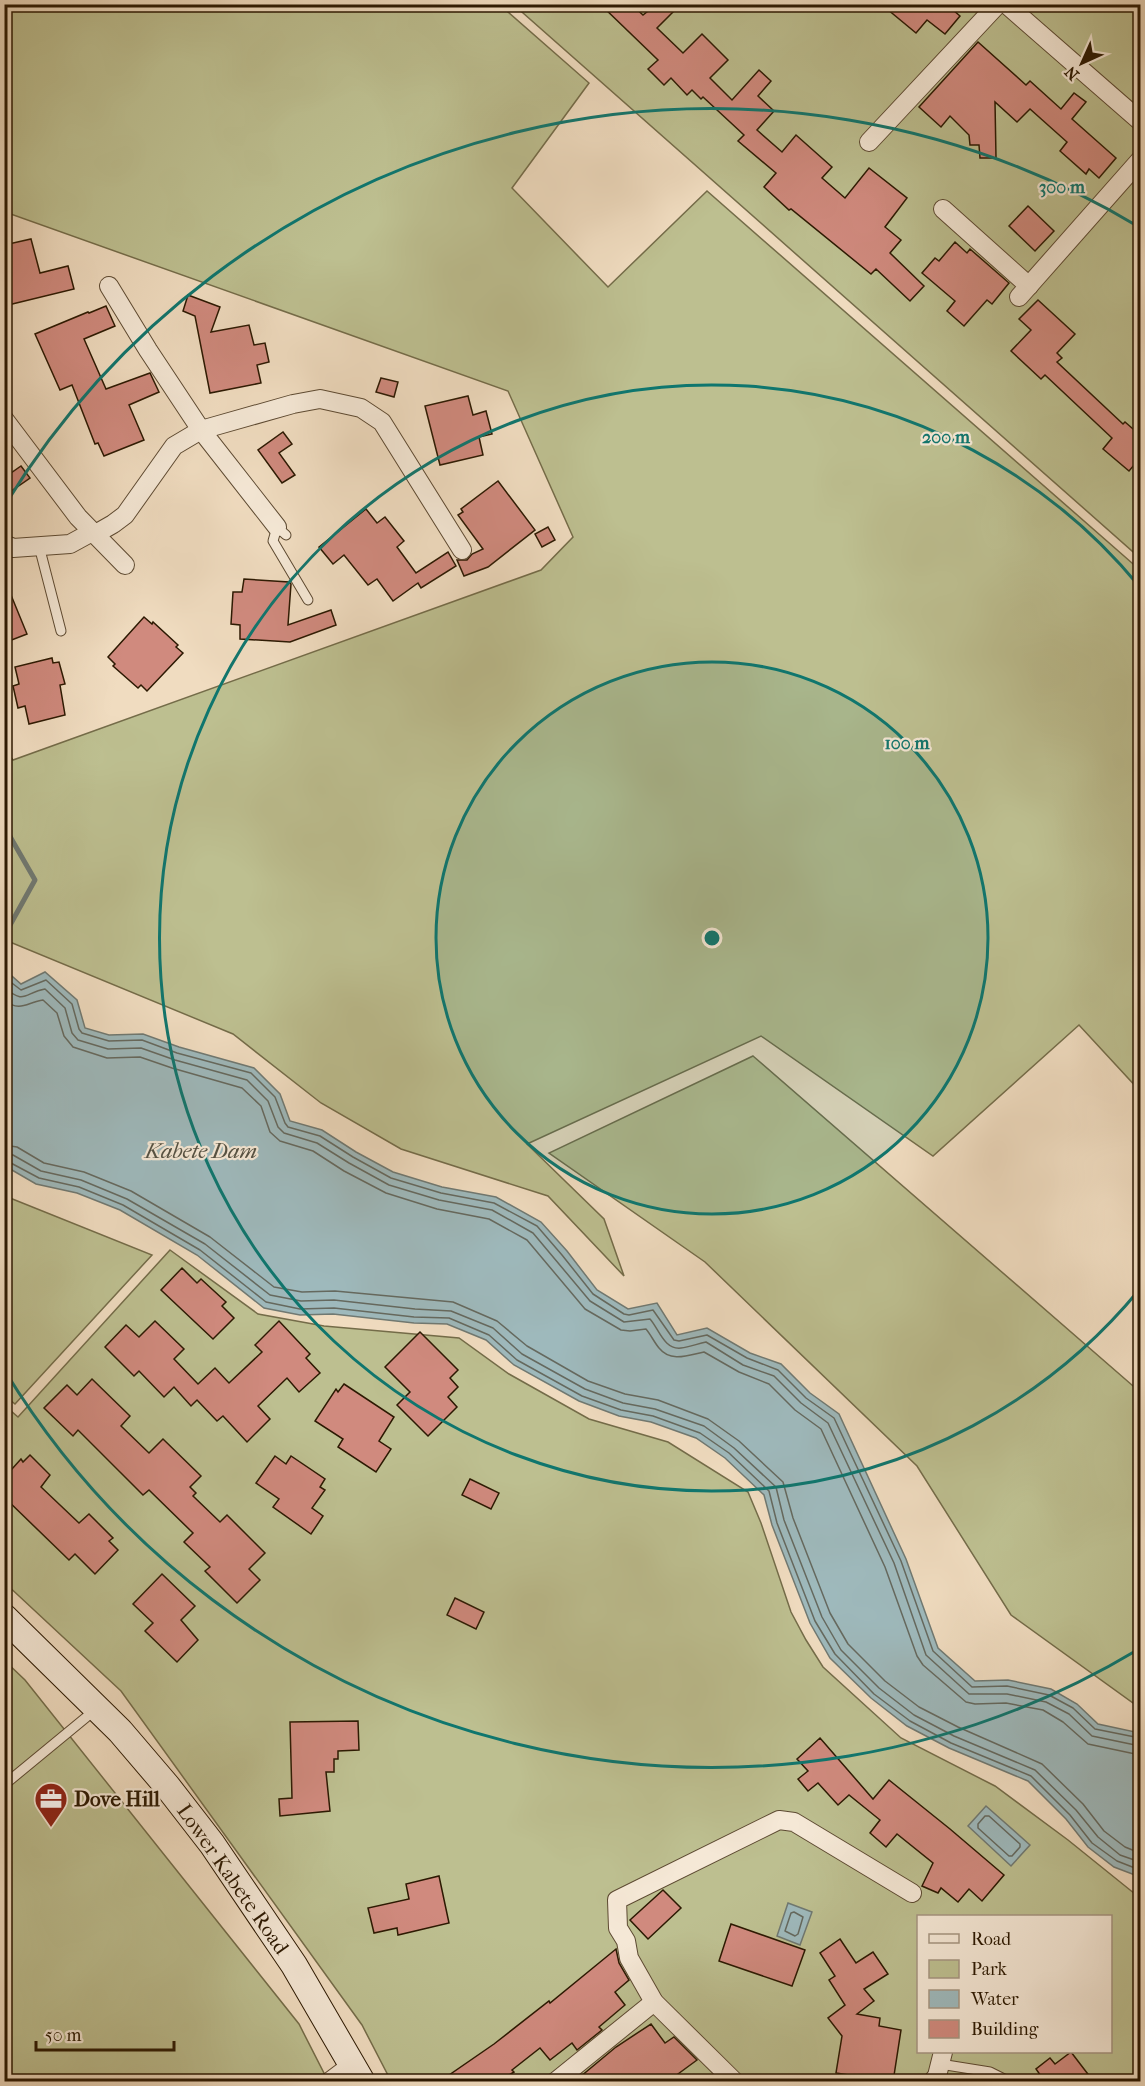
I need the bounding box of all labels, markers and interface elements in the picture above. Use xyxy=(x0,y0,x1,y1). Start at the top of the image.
north arrow xyxy=(1052,33,1112,93)
text: N xyxy=(1060,62,1083,84)
text: 300 m xyxy=(1039,177,1086,198)
text: 200 m xyxy=(922,427,971,448)
text: 100 m xyxy=(884,733,931,754)
centre of rings xyxy=(702,928,722,948)
water label: Kabete Dam xyxy=(143,1138,257,1164)
office icon: Dove Hill xyxy=(33,1781,69,1828)
place label: Dove Hill xyxy=(74,1787,160,1811)
street label: Lower Kabete Road xyxy=(172,1799,294,1959)
legend xyxy=(917,1915,1112,2053)
text: Road xyxy=(971,1929,1011,1950)
text: Park xyxy=(971,1959,1008,1980)
text: Water xyxy=(970,1989,1019,2010)
scale bar xyxy=(36,2014,174,2052)
text: Building xyxy=(971,2019,1039,2040)
text: 50 m xyxy=(45,2025,82,2046)

